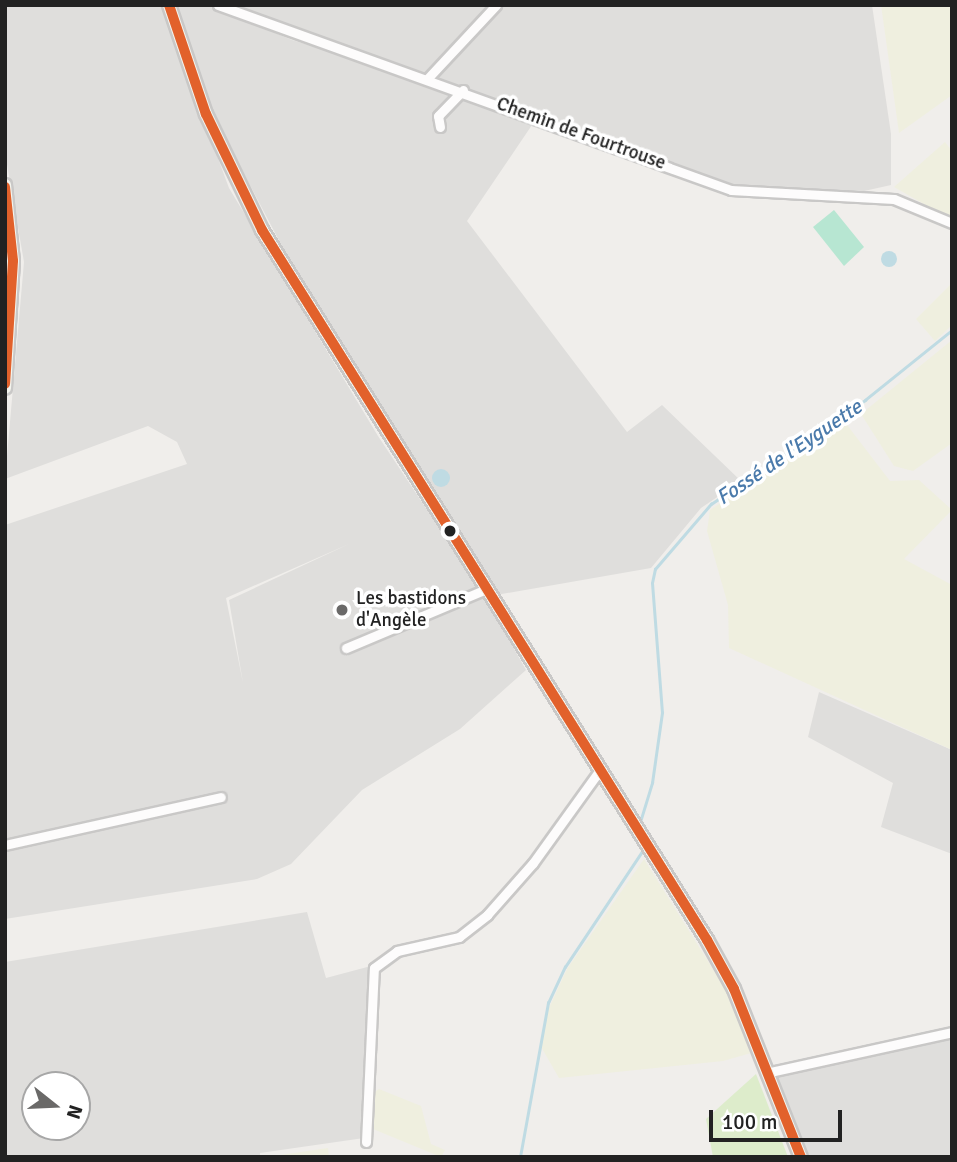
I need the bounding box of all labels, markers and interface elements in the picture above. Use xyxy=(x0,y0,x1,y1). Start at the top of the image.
street label: Chemin de Fourtrouse xyxy=(493,93,669,175)
water label: Fossé de l'Eyguette xyxy=(711,394,867,510)
unlabelled marker xyxy=(443,524,457,538)
place label: Les bastidons d'Angèle xyxy=(356,588,466,632)
marker: Les bastidons d'Angèle xyxy=(334,602,350,618)
north arrow xyxy=(21,1071,91,1141)
scale bar xyxy=(712,1096,845,1140)
text: N xyxy=(61,1102,88,1122)
text: 100 m xyxy=(722,1109,777,1135)

